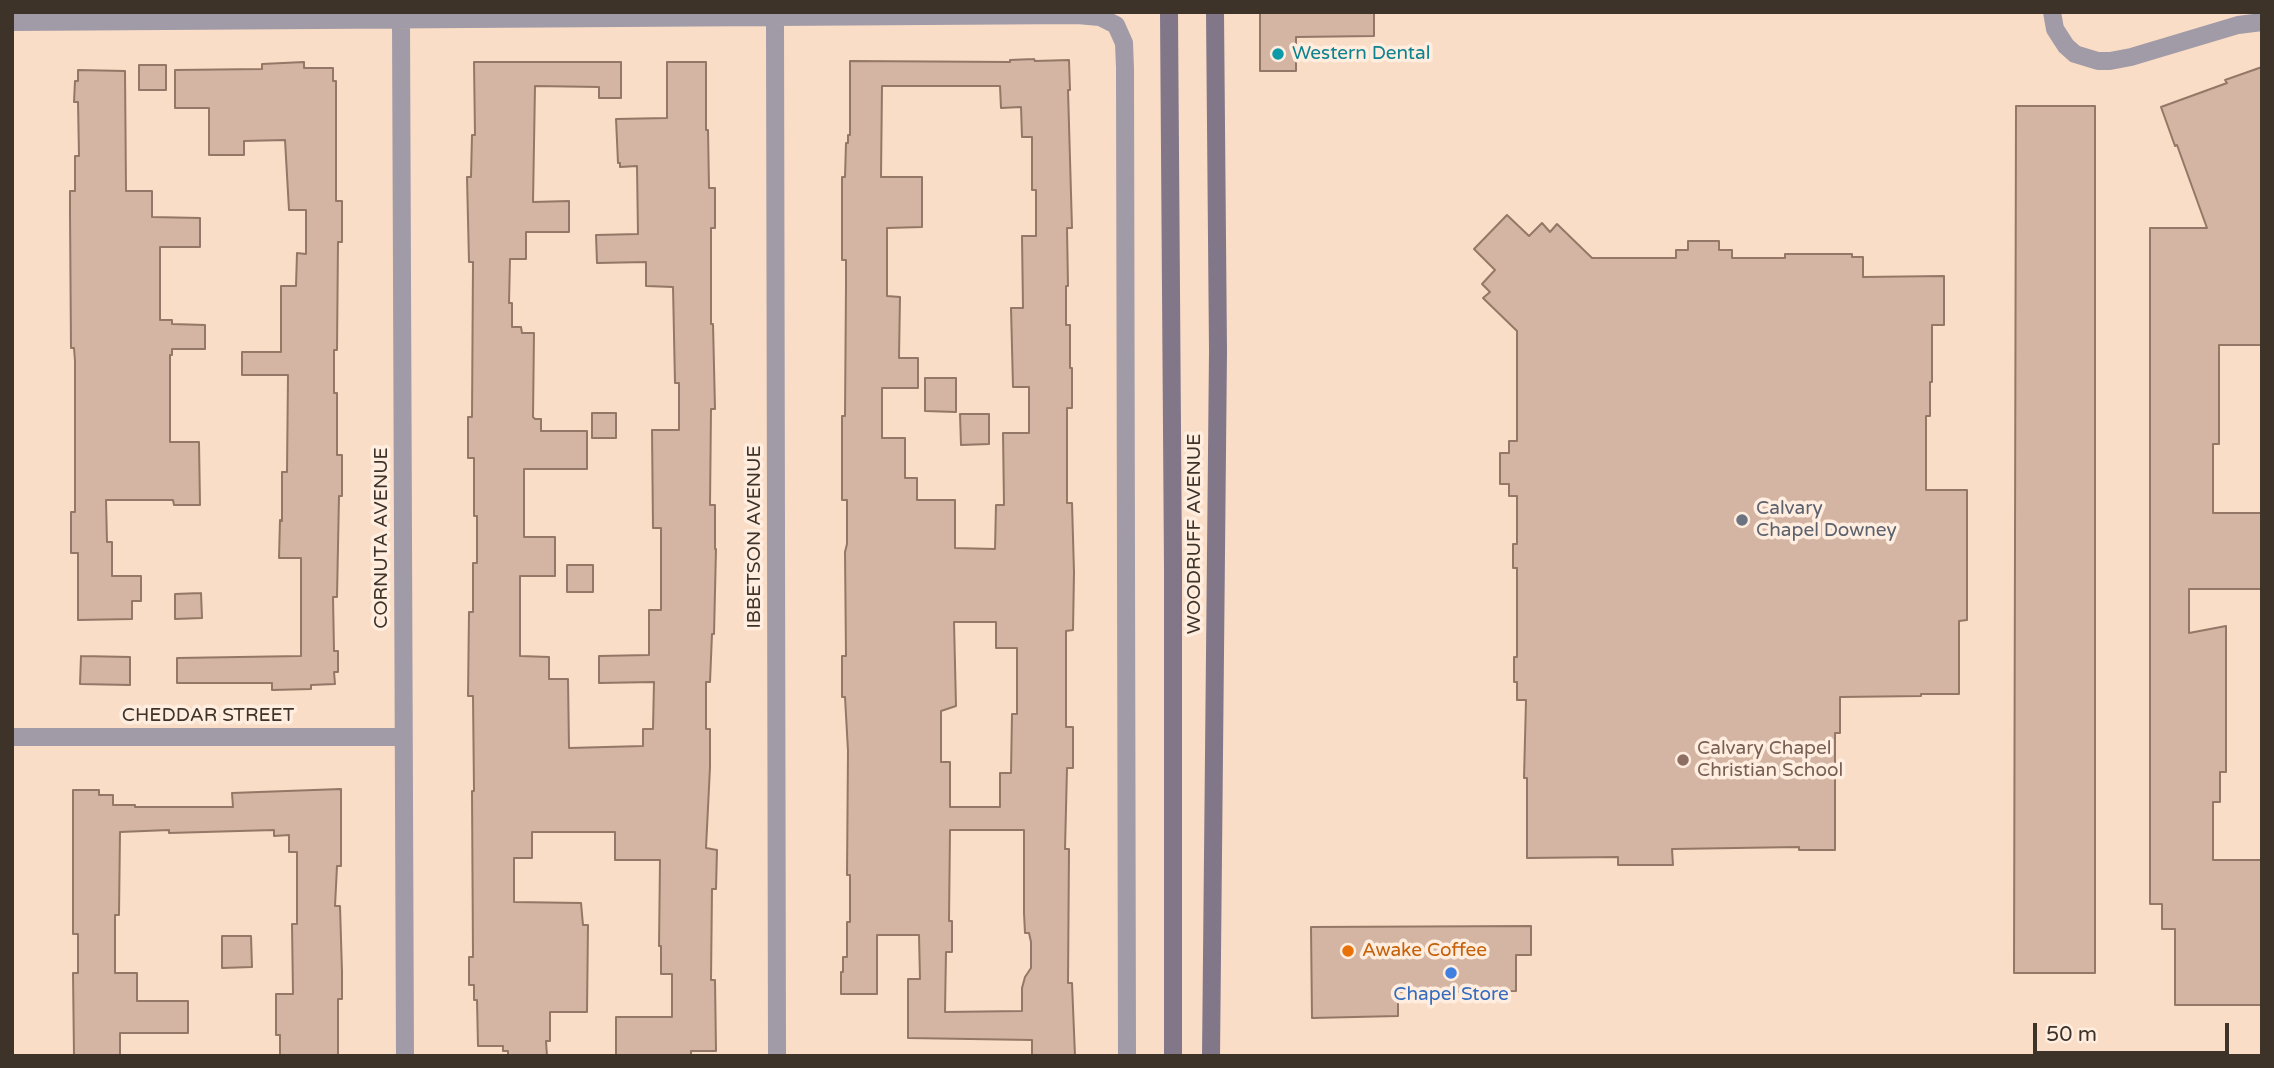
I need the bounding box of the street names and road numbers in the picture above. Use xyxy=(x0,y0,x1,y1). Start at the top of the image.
street label: WOODRUFF AVENUE xyxy=(1184,434,1206,634)
street label: IBBETSON AVENUE xyxy=(744,445,766,629)
street label: CORNUTA AVENUE xyxy=(371,447,393,629)
street label: CHEDDAR STREET xyxy=(122,705,294,727)

